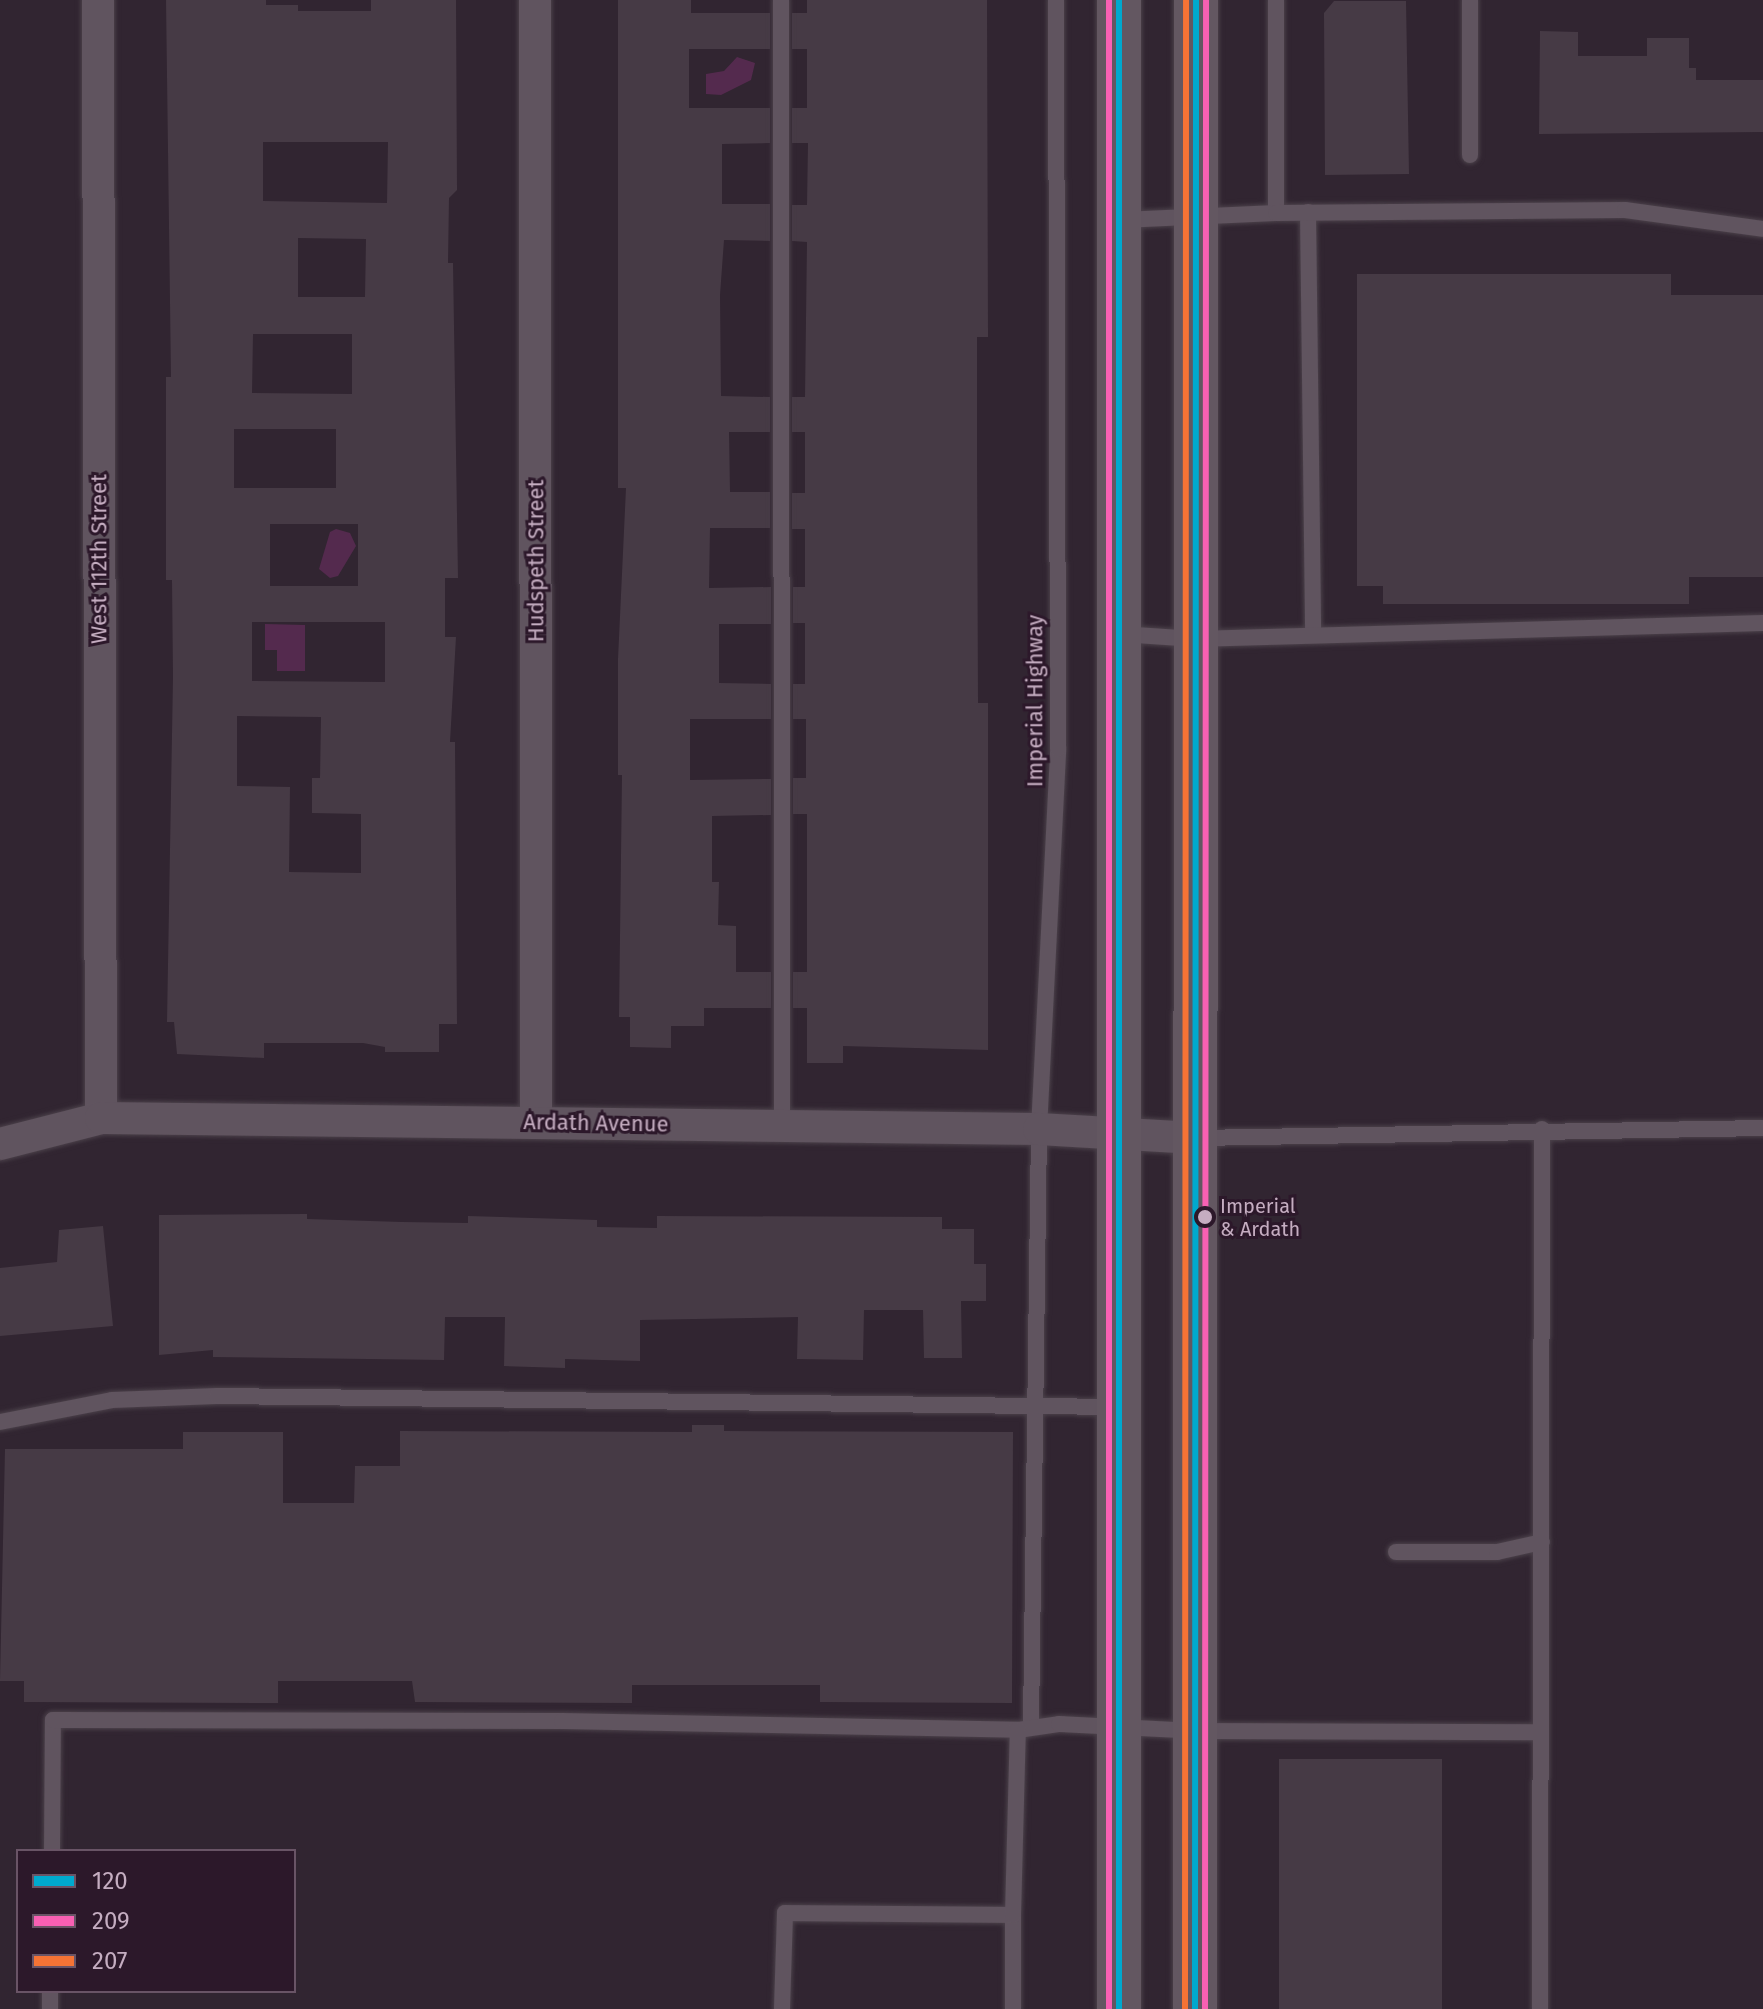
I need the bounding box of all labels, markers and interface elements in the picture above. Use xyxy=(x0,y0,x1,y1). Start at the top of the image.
street label: West 112th Street xyxy=(86,474,112,644)
street label: Hudspeth Street xyxy=(523,480,549,642)
street label: Imperial Highway xyxy=(1022,615,1048,787)
street label: Ardath Avenue xyxy=(523,1109,669,1137)
place label: Imperial & Ardath xyxy=(1220,1194,1300,1241)
marker: Imperial & Ardath xyxy=(1197,1209,1213,1225)
legend xyxy=(16,1849,296,1993)
text: 120 xyxy=(92,1867,128,1895)
text: 209 xyxy=(92,1907,130,1935)
text: 207 xyxy=(92,1947,127,1975)

